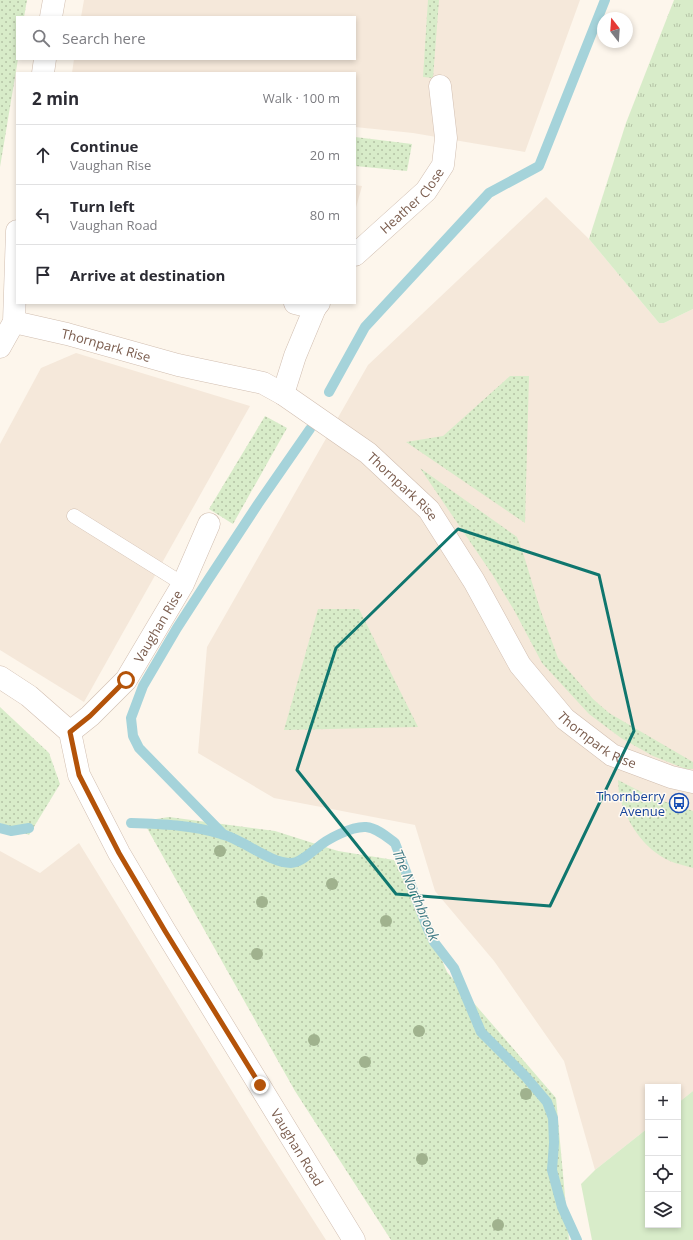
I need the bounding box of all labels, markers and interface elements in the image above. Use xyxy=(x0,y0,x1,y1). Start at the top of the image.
north arrow xyxy=(597,12,633,48)
search box xyxy=(16,16,356,60)
icon: search xyxy=(30,27,52,49)
text: Search here xyxy=(62,28,146,48)
text: 2 min xyxy=(32,87,79,110)
text: Walk · 100 m xyxy=(263,89,340,107)
text: Continue xyxy=(70,136,138,156)
icon: ahead xyxy=(32,144,54,166)
text: 20 m xyxy=(310,146,340,164)
text: Vaughan Rise xyxy=(70,156,151,174)
street label: Heather Close xyxy=(376,164,448,237)
text: Turn left xyxy=(70,196,135,216)
icon: left xyxy=(32,204,54,226)
text: 80 m xyxy=(310,206,340,224)
text: Vaughan Road xyxy=(70,216,158,234)
icon: arrive xyxy=(32,264,54,286)
text: Arrive at destination xyxy=(70,265,225,285)
street label: Thornpark Rise xyxy=(60,324,153,366)
street label: Thornpark Rise xyxy=(364,448,442,524)
street label: Vaughan Rise xyxy=(129,587,186,666)
route start xyxy=(117,671,135,689)
street label: Thornpark Rise xyxy=(553,708,639,772)
place label: Thornberry Avenue xyxy=(596,787,665,820)
bus stop icon: Thornberry Avenue xyxy=(668,792,690,814)
water label: The Northbrook xyxy=(389,846,445,945)
route end xyxy=(251,1076,269,1094)
map controls xyxy=(645,1084,681,1228)
button: + xyxy=(645,1084,681,1120)
street label: Vaughan Road xyxy=(267,1105,328,1189)
button: − xyxy=(645,1120,681,1156)
button: locate xyxy=(645,1156,681,1192)
button: layers xyxy=(645,1192,681,1228)

